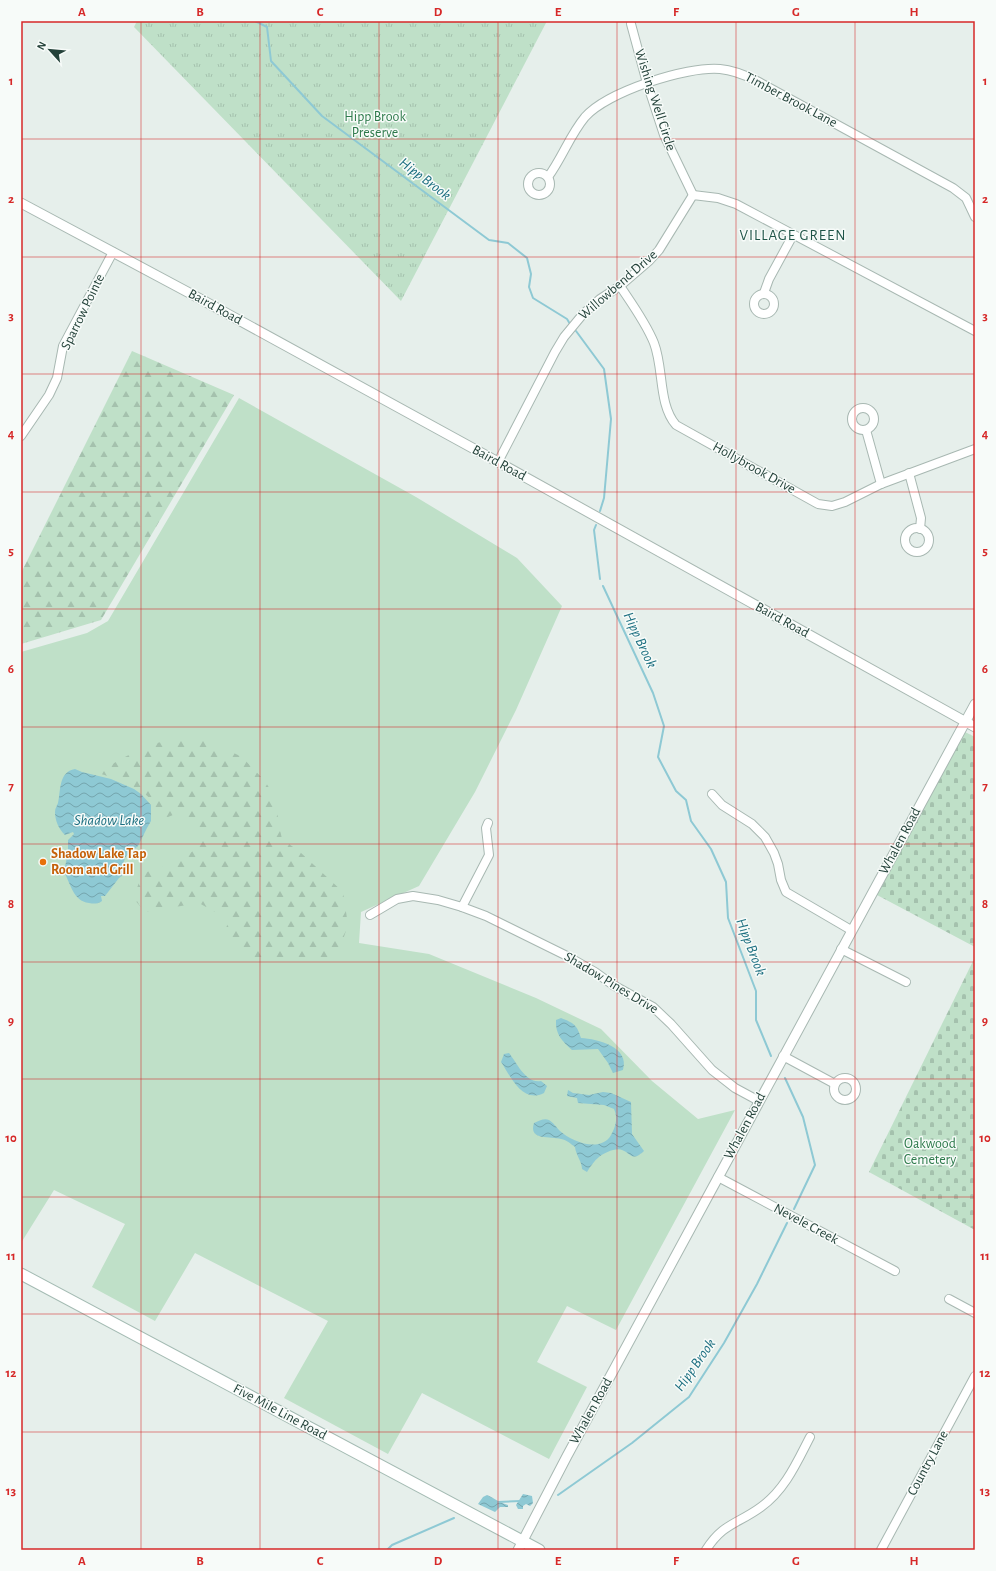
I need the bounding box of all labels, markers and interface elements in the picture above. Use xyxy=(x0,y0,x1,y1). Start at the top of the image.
text: A xyxy=(78,6,86,19)
text: B xyxy=(196,6,204,19)
text: C xyxy=(317,6,324,19)
text: D xyxy=(434,6,443,19)
text: E xyxy=(555,6,562,19)
text: F xyxy=(673,6,680,19)
text: G xyxy=(792,6,800,19)
text: H xyxy=(909,6,919,19)
north arrow xyxy=(30,30,70,70)
text: N xyxy=(35,40,48,52)
street label: Wishing Well Circle xyxy=(632,47,678,153)
street label: Timber Brook Lane xyxy=(743,70,839,130)
text: 1 xyxy=(9,75,13,88)
text: 1 xyxy=(983,75,987,88)
park label: Hipp Brook Preserve xyxy=(344,110,406,140)
water label: Hipp Brook xyxy=(397,155,454,203)
text: 2 xyxy=(8,193,14,206)
text: 2 xyxy=(982,193,988,206)
district label: VILLAGE GREEN xyxy=(739,228,847,243)
street label: Willowbend Drive xyxy=(576,247,660,323)
street label: Sparrow Pointe xyxy=(59,272,107,352)
street label: Baird Road xyxy=(186,287,244,327)
text: 3 xyxy=(8,310,14,323)
text: 3 xyxy=(982,310,988,323)
text: 4 xyxy=(8,428,15,441)
text: 4 xyxy=(982,428,989,441)
street label: Hollybrook Drive xyxy=(710,440,798,496)
street label: Baird Road xyxy=(470,443,528,483)
text: 5 xyxy=(8,545,14,558)
text: 5 xyxy=(982,545,988,558)
street label: Baird Road xyxy=(753,600,811,640)
water label: Hipp Brook xyxy=(621,610,660,670)
text: 6 xyxy=(8,663,14,676)
text: 6 xyxy=(982,663,988,676)
text: 7 xyxy=(8,780,14,793)
text: 7 xyxy=(982,780,988,793)
street label: Whalen Road xyxy=(877,805,923,877)
water label: Shadow Lake xyxy=(74,813,144,828)
place label: Shadow Lake Tap Room and Grill xyxy=(51,847,146,877)
marker: Shadow Lake Tap Room and Grill xyxy=(38,857,48,867)
text: 8 xyxy=(8,898,14,911)
text: 8 xyxy=(982,898,988,911)
water label: Hipp Brook xyxy=(733,916,769,978)
street label: Shadow Pines Drive xyxy=(562,949,660,1017)
text: 9 xyxy=(8,1015,14,1028)
text: 9 xyxy=(982,1015,988,1028)
street label: Whalen Road xyxy=(722,1090,768,1162)
text: 10 xyxy=(5,1132,17,1145)
text: 10 xyxy=(979,1132,991,1145)
park label: Oakwood Cemetery xyxy=(904,1137,956,1167)
street label: Nevele Creek xyxy=(771,1201,841,1247)
text: 11 xyxy=(6,1250,16,1263)
text: 11 xyxy=(980,1250,990,1263)
water label: Hipp Brook xyxy=(672,1336,718,1394)
text: 12 xyxy=(6,1367,16,1380)
text: 12 xyxy=(980,1367,990,1380)
street label: Whalen Road xyxy=(567,1376,615,1446)
street label: Five Mile Line Road xyxy=(231,1381,329,1443)
street label: Country Lane xyxy=(905,1428,951,1498)
text: 13 xyxy=(6,1485,17,1498)
text: 13 xyxy=(980,1485,991,1498)
text: A xyxy=(78,1555,86,1568)
text: B xyxy=(196,1555,204,1568)
text: C xyxy=(317,1555,324,1568)
text: D xyxy=(434,1555,443,1568)
text: E xyxy=(555,1555,562,1568)
text: F xyxy=(673,1555,680,1568)
text: G xyxy=(792,1555,800,1568)
text: H xyxy=(909,1555,919,1568)

